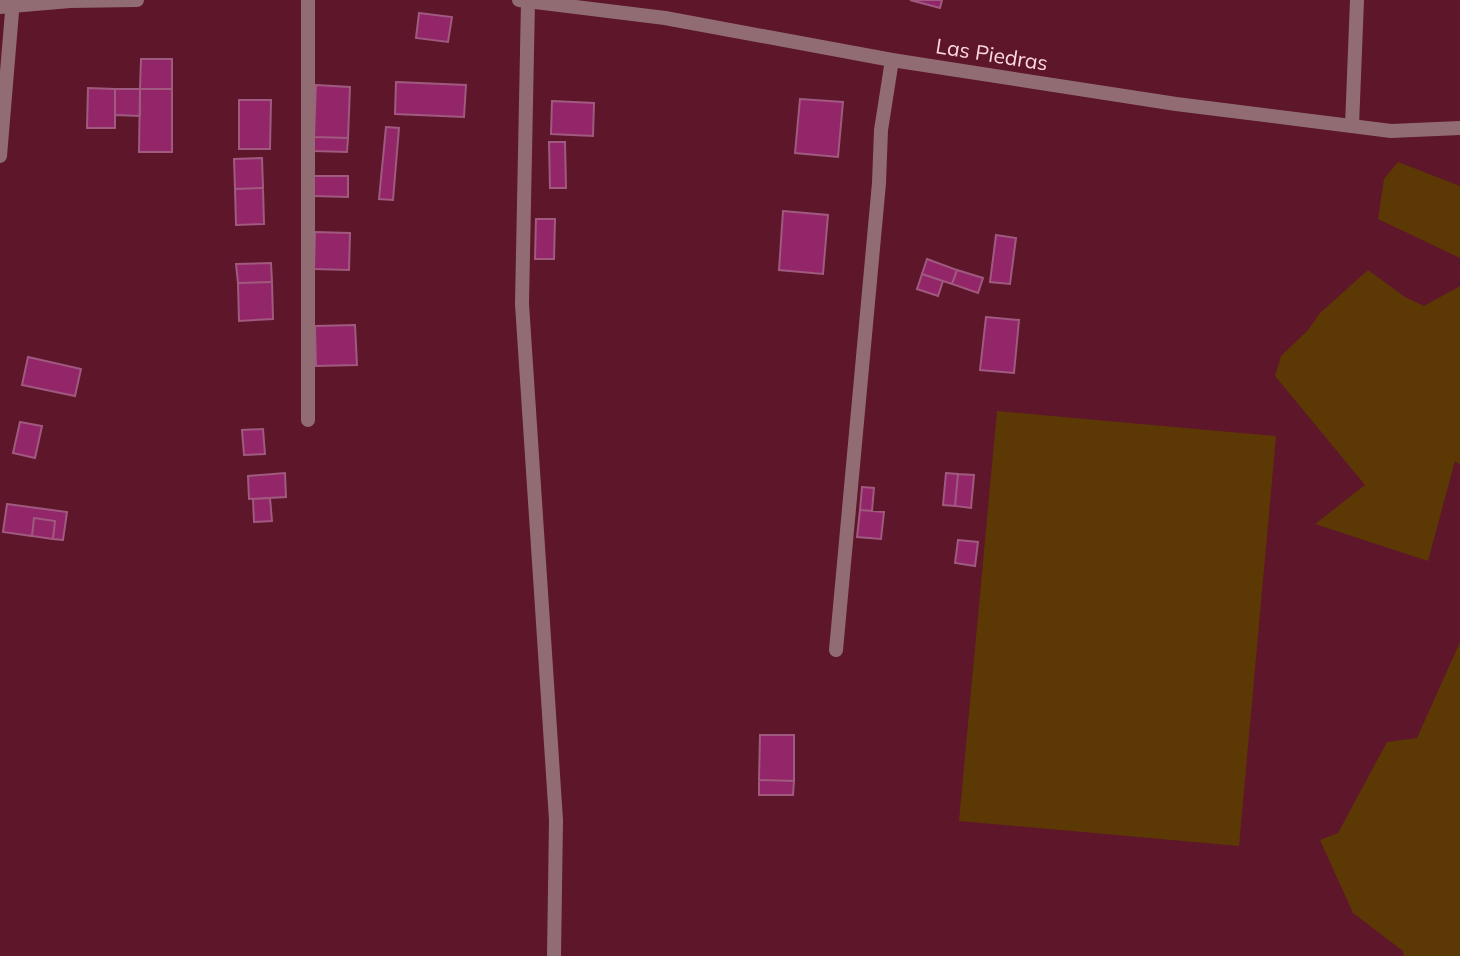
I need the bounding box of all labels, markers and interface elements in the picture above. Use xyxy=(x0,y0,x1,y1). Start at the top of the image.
street label: Las Piedras xyxy=(934,32,1050,76)

